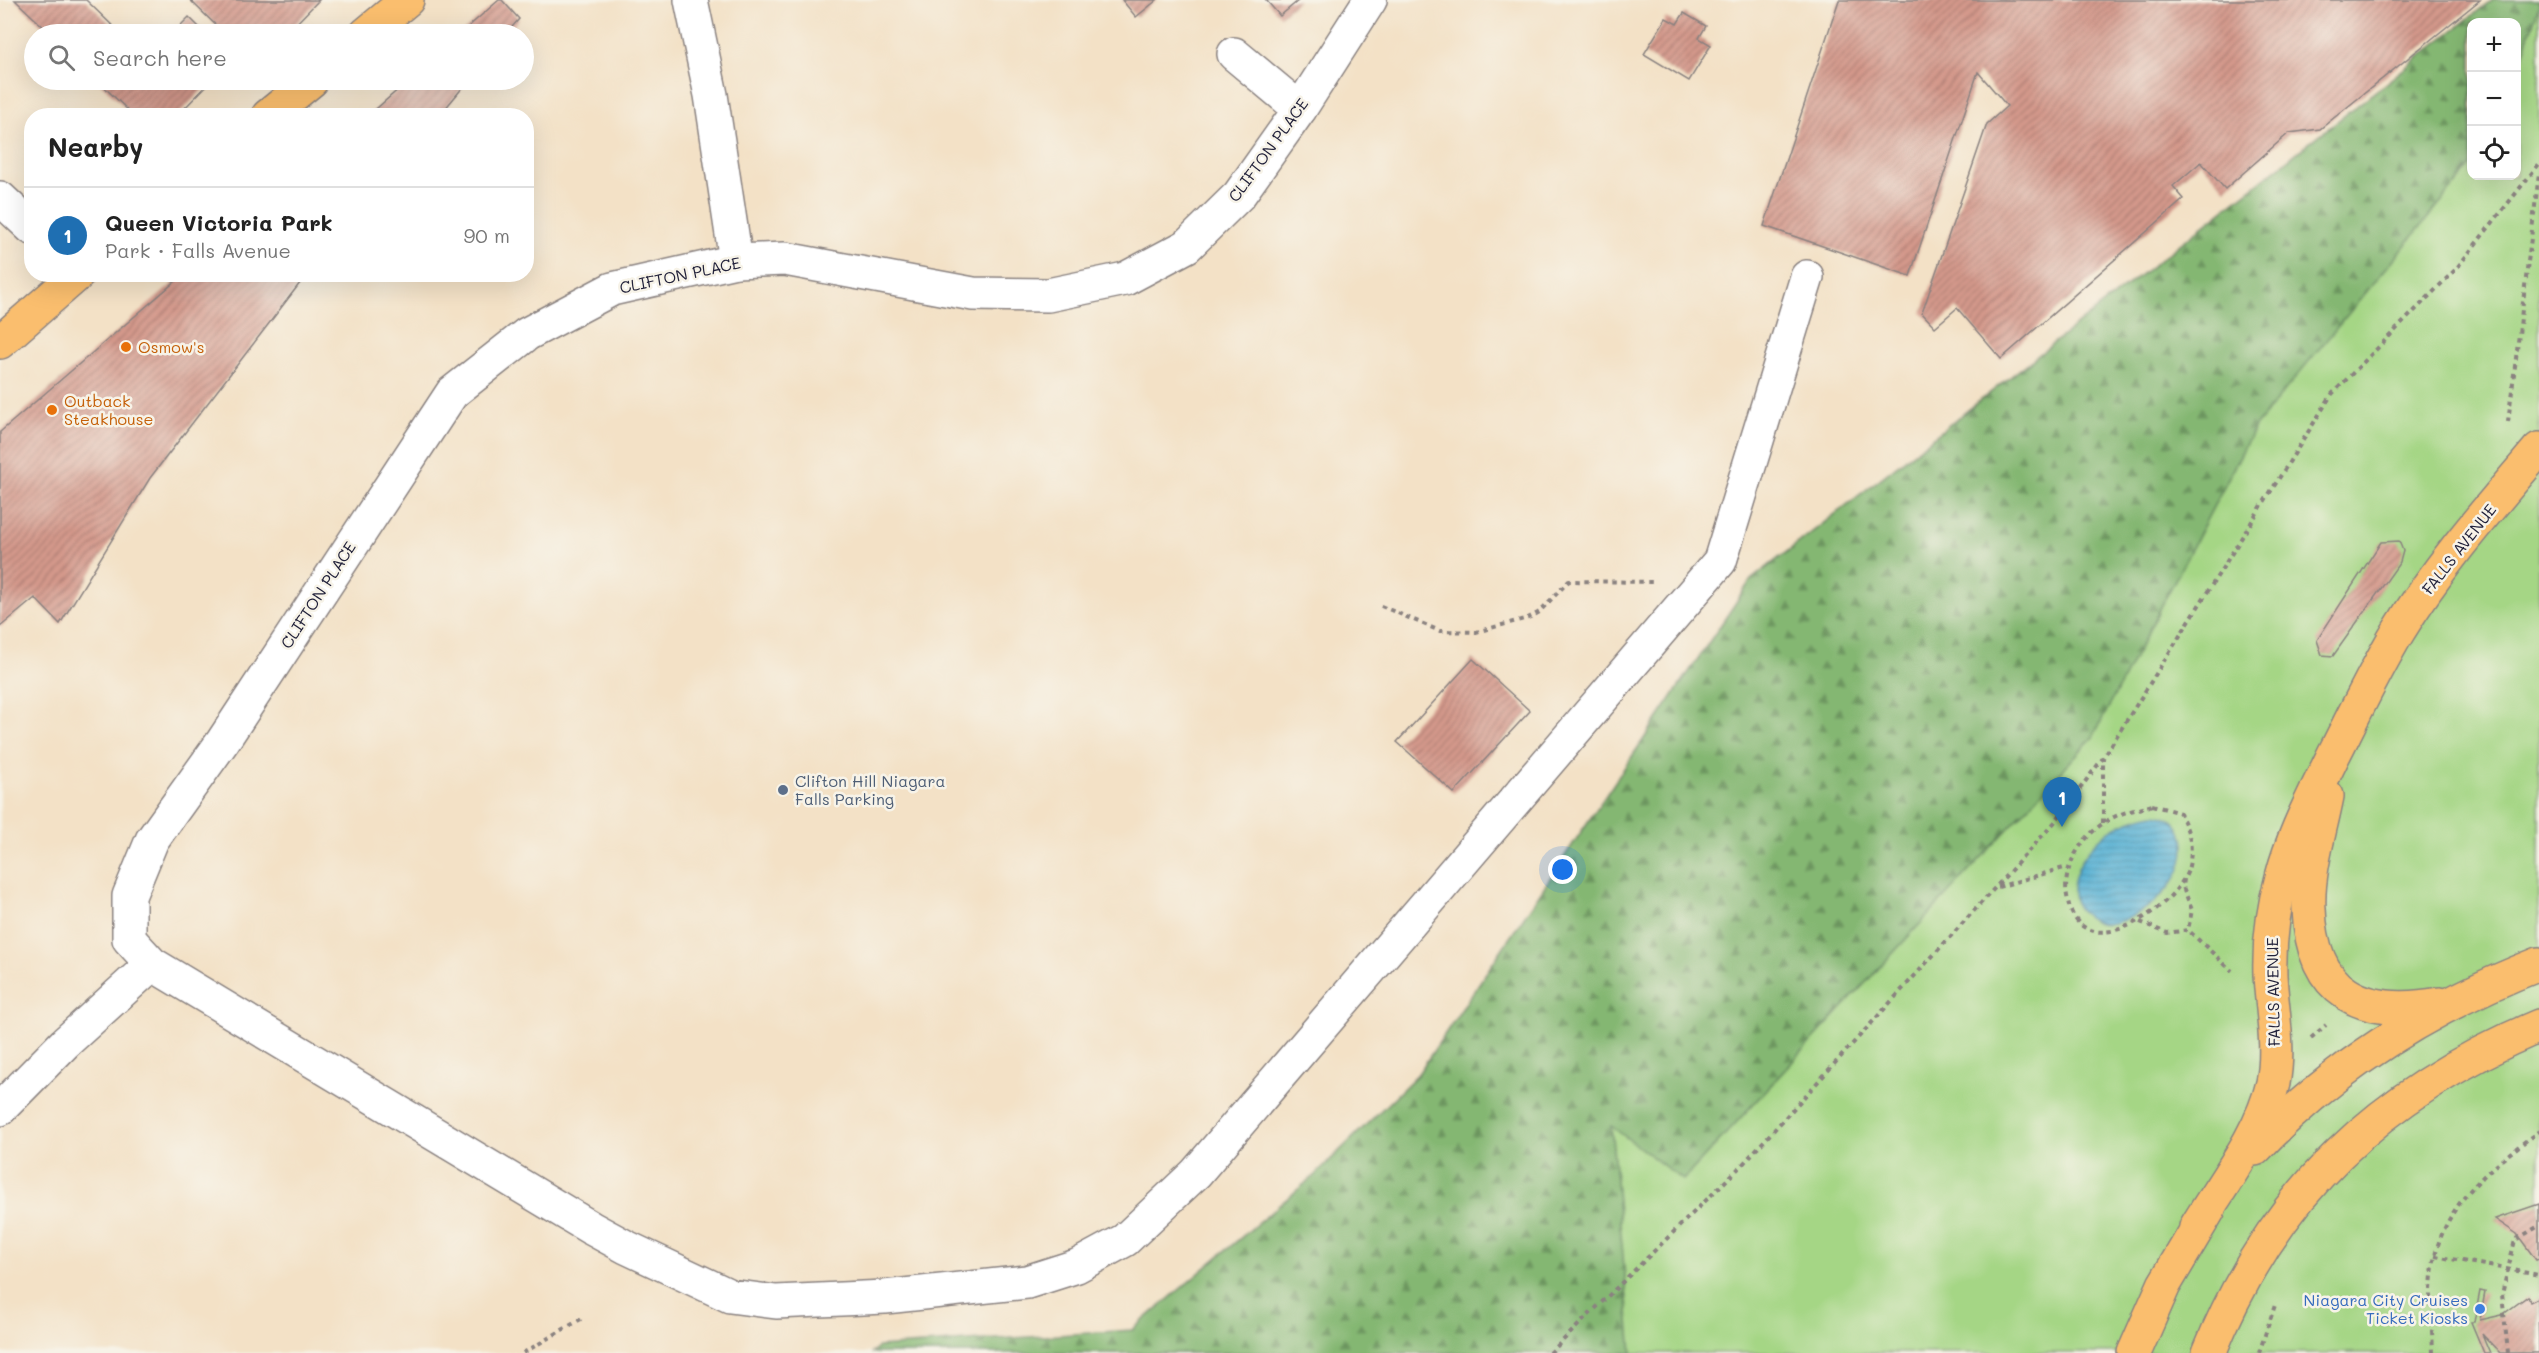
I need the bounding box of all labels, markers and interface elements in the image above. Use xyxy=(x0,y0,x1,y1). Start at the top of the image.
map controls xyxy=(2467,18,2521,180)
button: + xyxy=(2467,18,2521,72)
search box xyxy=(24,24,534,90)
icon: search xyxy=(45,41,78,74)
text: Search here xyxy=(93,43,227,72)
button: − xyxy=(2467,72,2521,126)
street label: CLIFTON PLACE xyxy=(1223,94,1312,206)
button: locate xyxy=(2467,126,2521,180)
text: Nearby xyxy=(48,130,143,164)
text: Queen Victoria Park xyxy=(105,208,333,237)
text: 1 xyxy=(63,222,72,248)
text: 90 m xyxy=(464,222,510,248)
text: Park · Falls Avenue xyxy=(105,237,291,263)
street label: CLIFTON PLACE xyxy=(617,251,742,298)
place label: Osmow's xyxy=(138,336,204,357)
marker: Osmow's xyxy=(119,340,133,354)
place label: Outback Steakhouse xyxy=(64,390,153,429)
marker: Outback Steakhouse xyxy=(45,403,59,417)
street label: FALLS AVENUE xyxy=(2417,499,2500,598)
street label: CLIFTON PLACE xyxy=(275,537,360,652)
place label: Clifton Hill Niagara Falls Parking xyxy=(795,770,945,809)
pin: 1 xyxy=(2042,778,2082,827)
marker: Clifton Hill Niagara Falls Parking xyxy=(776,783,790,797)
your location xyxy=(1548,855,1577,884)
street label: FALLS AVENUE xyxy=(2261,937,2284,1047)
place label: Niagara City Cruises Ticket Kiosks xyxy=(2304,1289,2468,1328)
marker: Niagara City Cruises Ticket Kiosks xyxy=(2473,1302,2487,1316)

